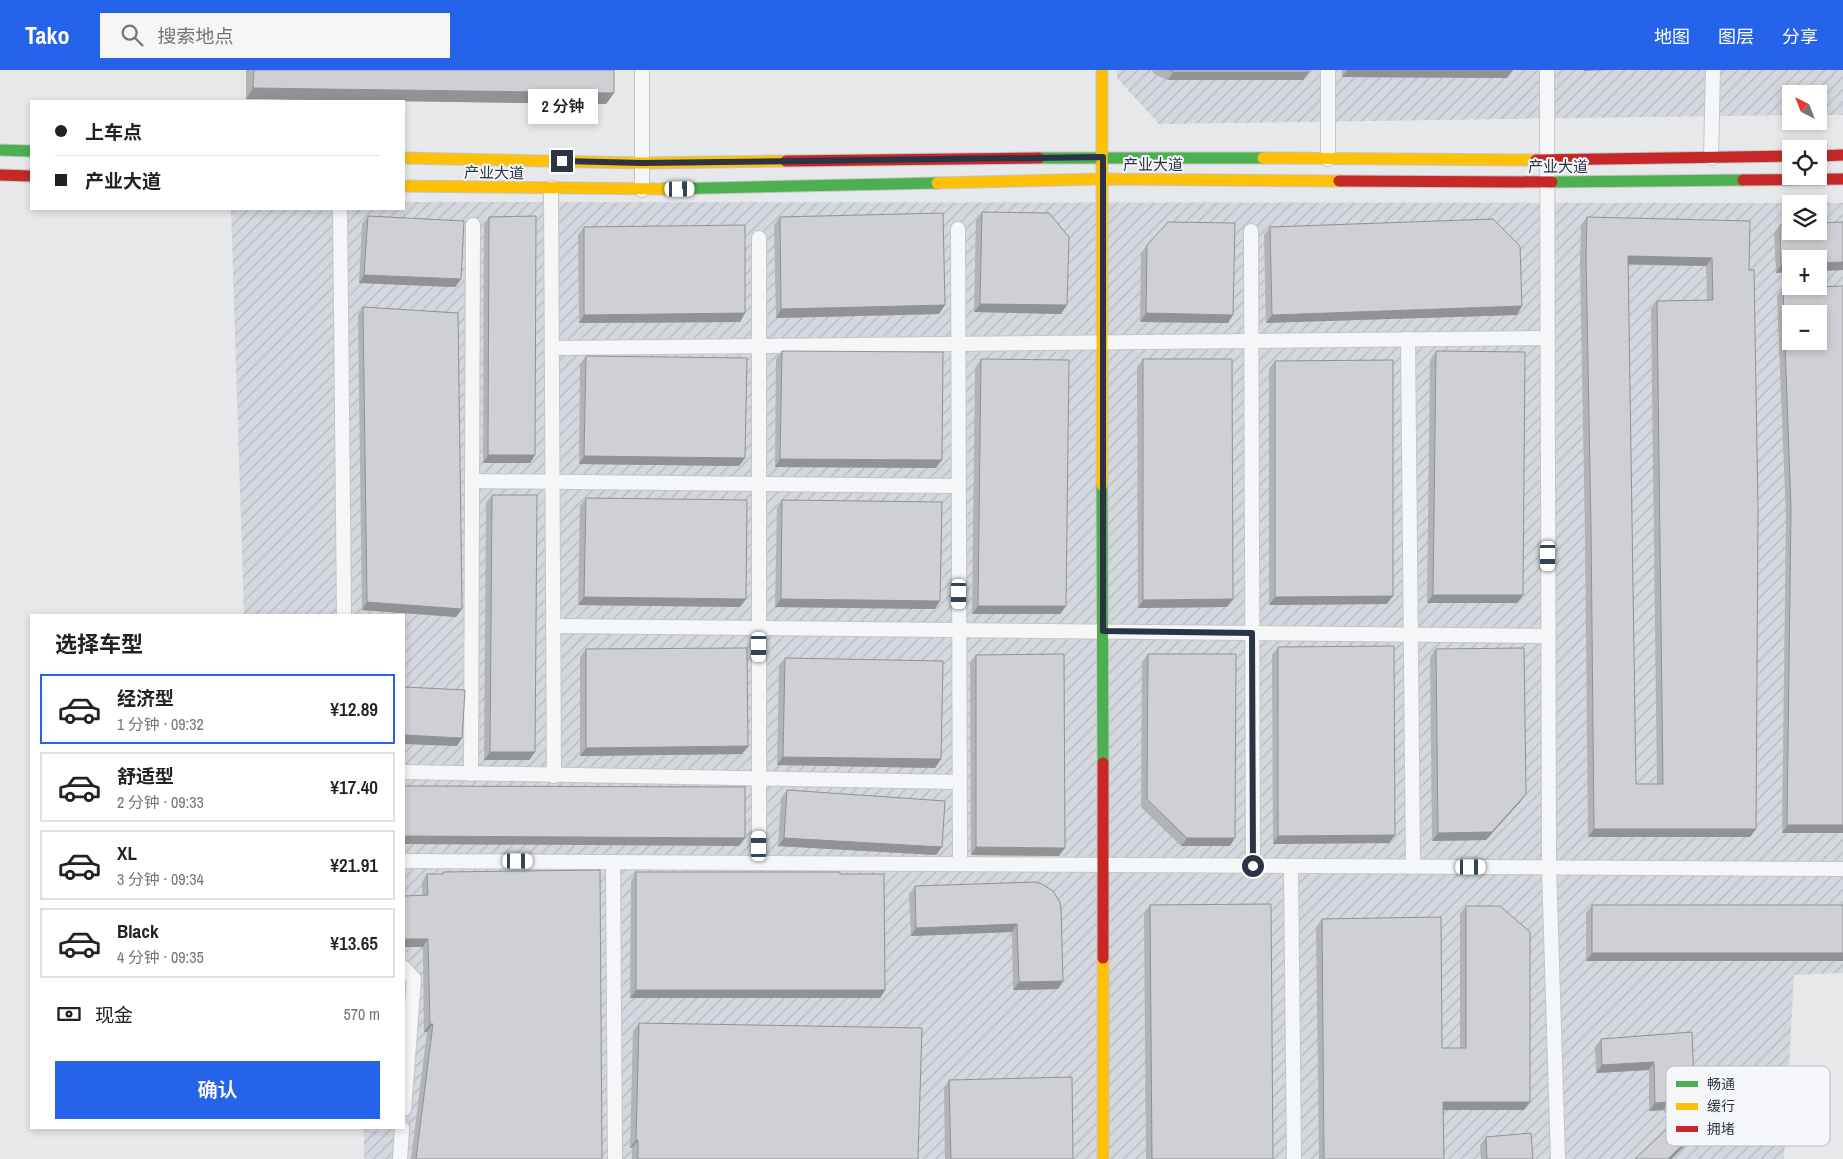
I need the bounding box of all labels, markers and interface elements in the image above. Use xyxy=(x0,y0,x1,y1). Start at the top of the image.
search box xyxy=(100,13,450,58)
text: Tako xyxy=(25,19,70,51)
icon: search xyxy=(118,21,146,49)
text: 搜索地点 xyxy=(158,23,234,49)
text: 地图 xyxy=(1654,24,1690,49)
text: 图层 xyxy=(1718,24,1754,49)
text: 分享 xyxy=(1782,24,1818,49)
north arrow xyxy=(1782,85,1828,130)
map controls xyxy=(1782,85,1827,350)
callout: 2 分钟 xyxy=(527,88,597,124)
text: 2 分钟 xyxy=(542,95,584,117)
text: 上车点 xyxy=(85,119,142,145)
button: locate xyxy=(1782,140,1827,185)
route end xyxy=(551,150,573,172)
street label: 产业大道 xyxy=(1123,154,1183,175)
street label: 产业大道 xyxy=(1528,156,1588,177)
street label: 产业大道 xyxy=(464,161,524,184)
text: 产业大道 xyxy=(85,168,161,194)
car xyxy=(664,181,695,197)
button: layers xyxy=(1782,195,1827,240)
button: + xyxy=(1782,250,1827,295)
button: − xyxy=(1782,305,1827,350)
car xyxy=(1540,541,1555,571)
car xyxy=(951,579,966,609)
text: 选择车型 xyxy=(55,629,143,659)
car xyxy=(751,632,766,662)
text: 经济型 xyxy=(117,685,174,711)
icon: car xyxy=(57,687,102,732)
text: ¥12.89 xyxy=(330,696,378,722)
text: 1 分钟 · 09:32 xyxy=(117,713,204,735)
text: 舒适型 xyxy=(117,763,174,789)
icon: car xyxy=(57,765,102,810)
text: ¥17.40 xyxy=(330,774,378,800)
text: 2 分钟 · 09:33 xyxy=(117,791,204,813)
car xyxy=(751,831,766,861)
text: XL xyxy=(117,840,137,866)
icon: car xyxy=(57,843,102,888)
text: ¥21.91 xyxy=(330,852,378,878)
car xyxy=(503,854,533,869)
route start xyxy=(1242,855,1264,877)
car xyxy=(1456,860,1486,875)
text: 3 分钟 · 09:34 xyxy=(117,868,204,890)
text: Black xyxy=(117,918,159,944)
icon: car xyxy=(57,921,102,966)
text: ¥13.65 xyxy=(330,930,378,956)
text: 4 分钟 · 09:35 xyxy=(117,946,204,968)
icon: cash xyxy=(55,1000,83,1028)
text: 现金 xyxy=(95,1002,133,1028)
text: 570 m xyxy=(344,1003,380,1025)
button: 确认 xyxy=(55,1061,380,1119)
legend xyxy=(1666,1066,1830,1146)
text: 畅通 xyxy=(1707,1075,1735,1093)
text: 缓行 xyxy=(1707,1097,1735,1115)
text: 拥堵 xyxy=(1707,1120,1735,1138)

